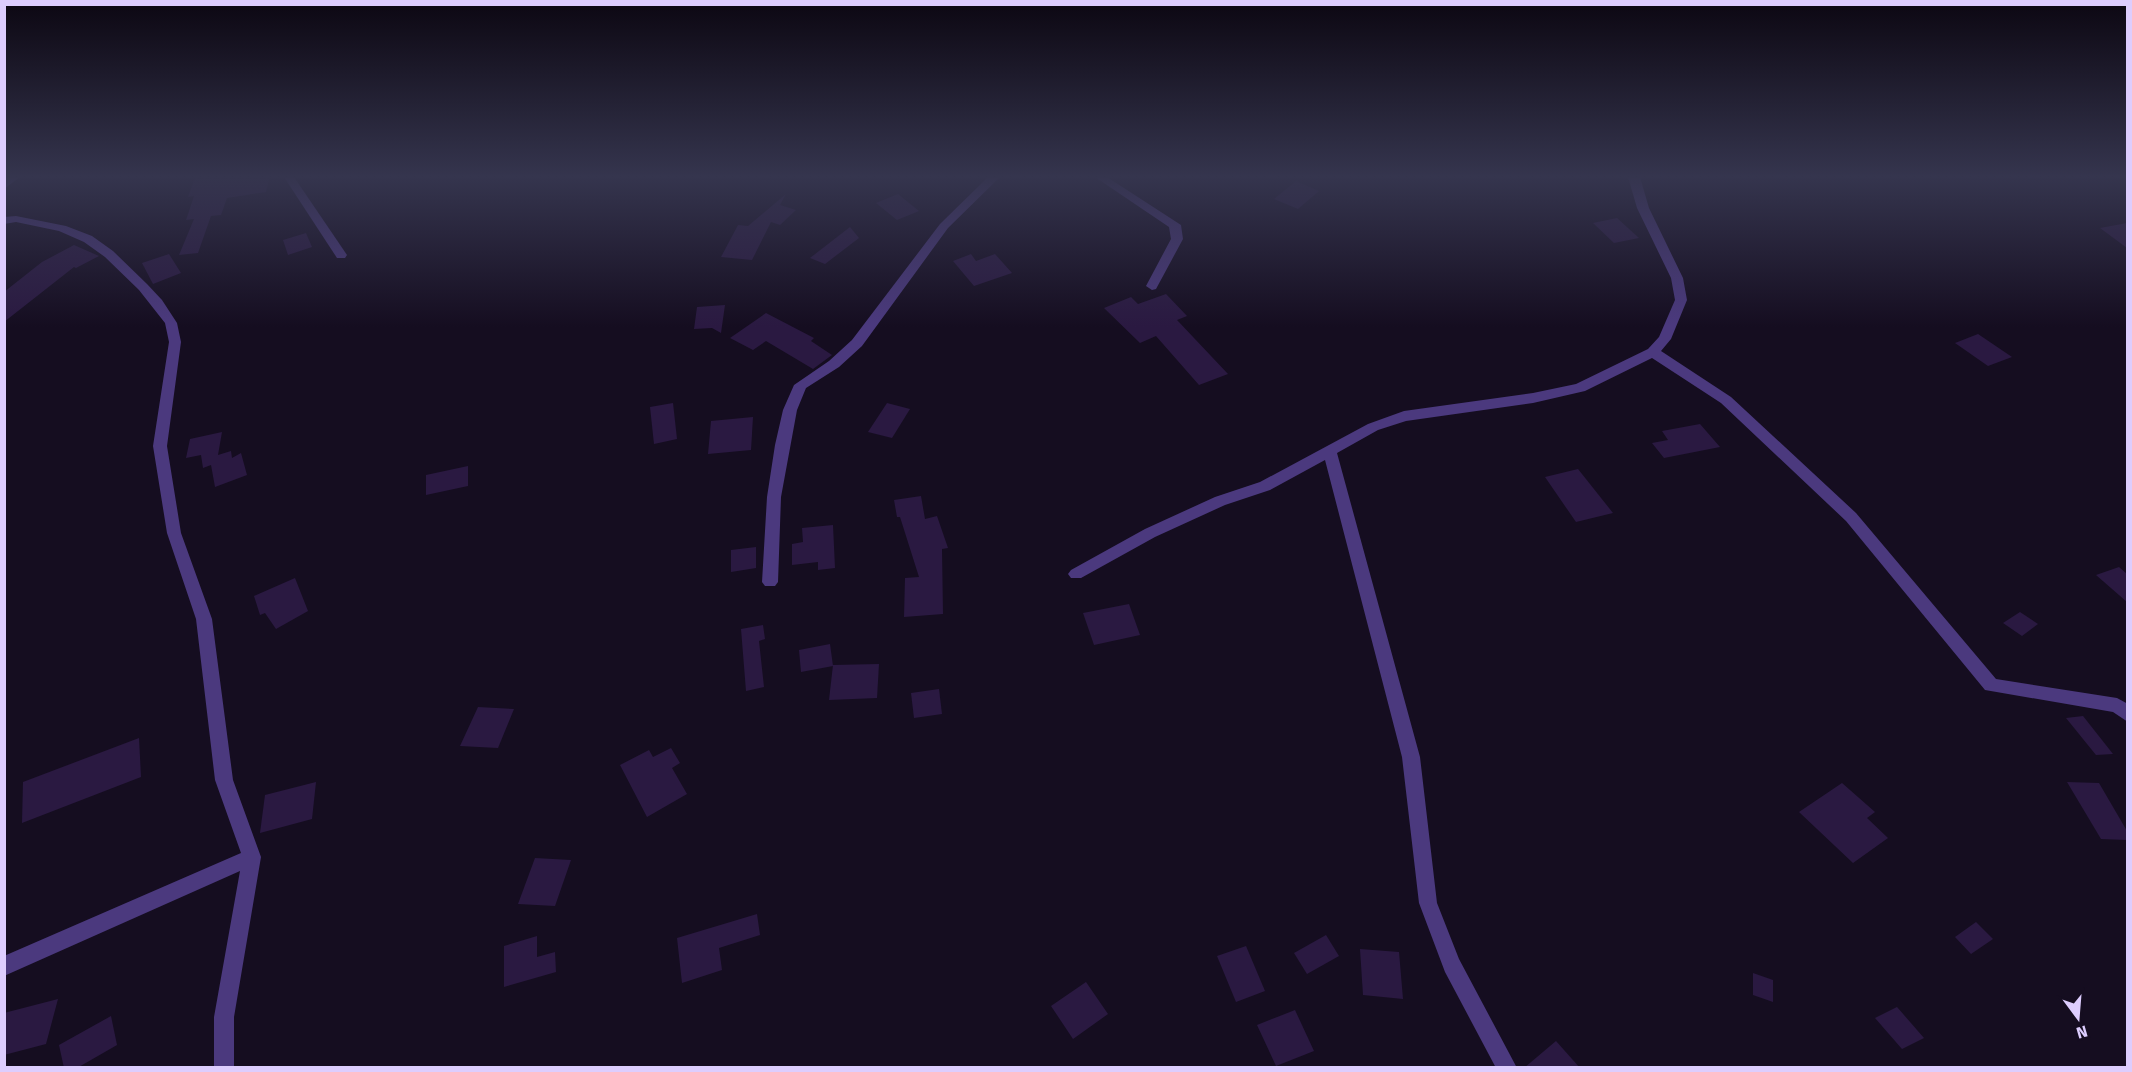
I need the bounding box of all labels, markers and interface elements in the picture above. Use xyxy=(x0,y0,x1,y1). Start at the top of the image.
north arrow xyxy=(2048,988,2108,1048)
text: N xyxy=(2074,1021,2090,1043)

